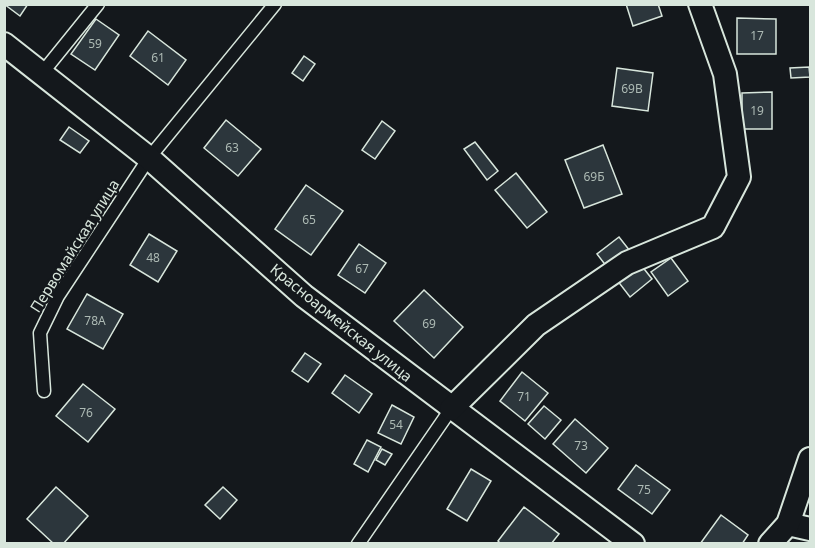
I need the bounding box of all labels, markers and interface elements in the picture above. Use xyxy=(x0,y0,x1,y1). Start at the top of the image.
house number: 17 xyxy=(750,27,764,44)
house number: 59 xyxy=(88,35,102,52)
house number: 61 xyxy=(151,49,165,66)
house number: 69В xyxy=(621,80,643,97)
house number: 19 xyxy=(750,102,764,119)
house number: 63 xyxy=(225,139,239,156)
house number: 69Б xyxy=(583,168,605,185)
street label: Первомайская улица xyxy=(25,175,123,316)
house number: 65 xyxy=(302,211,316,228)
house number: 48 xyxy=(146,249,160,266)
street label: Красноармейская улица xyxy=(266,259,417,386)
house number: 67 xyxy=(355,260,369,277)
house number: 78А xyxy=(84,312,106,329)
house number: 69 xyxy=(422,315,436,332)
house number: 71 xyxy=(517,388,531,405)
house number: 76 xyxy=(79,404,93,421)
house number: 54 xyxy=(389,416,403,433)
house number: 73 xyxy=(574,437,588,454)
house number: 75 xyxy=(637,481,651,498)

